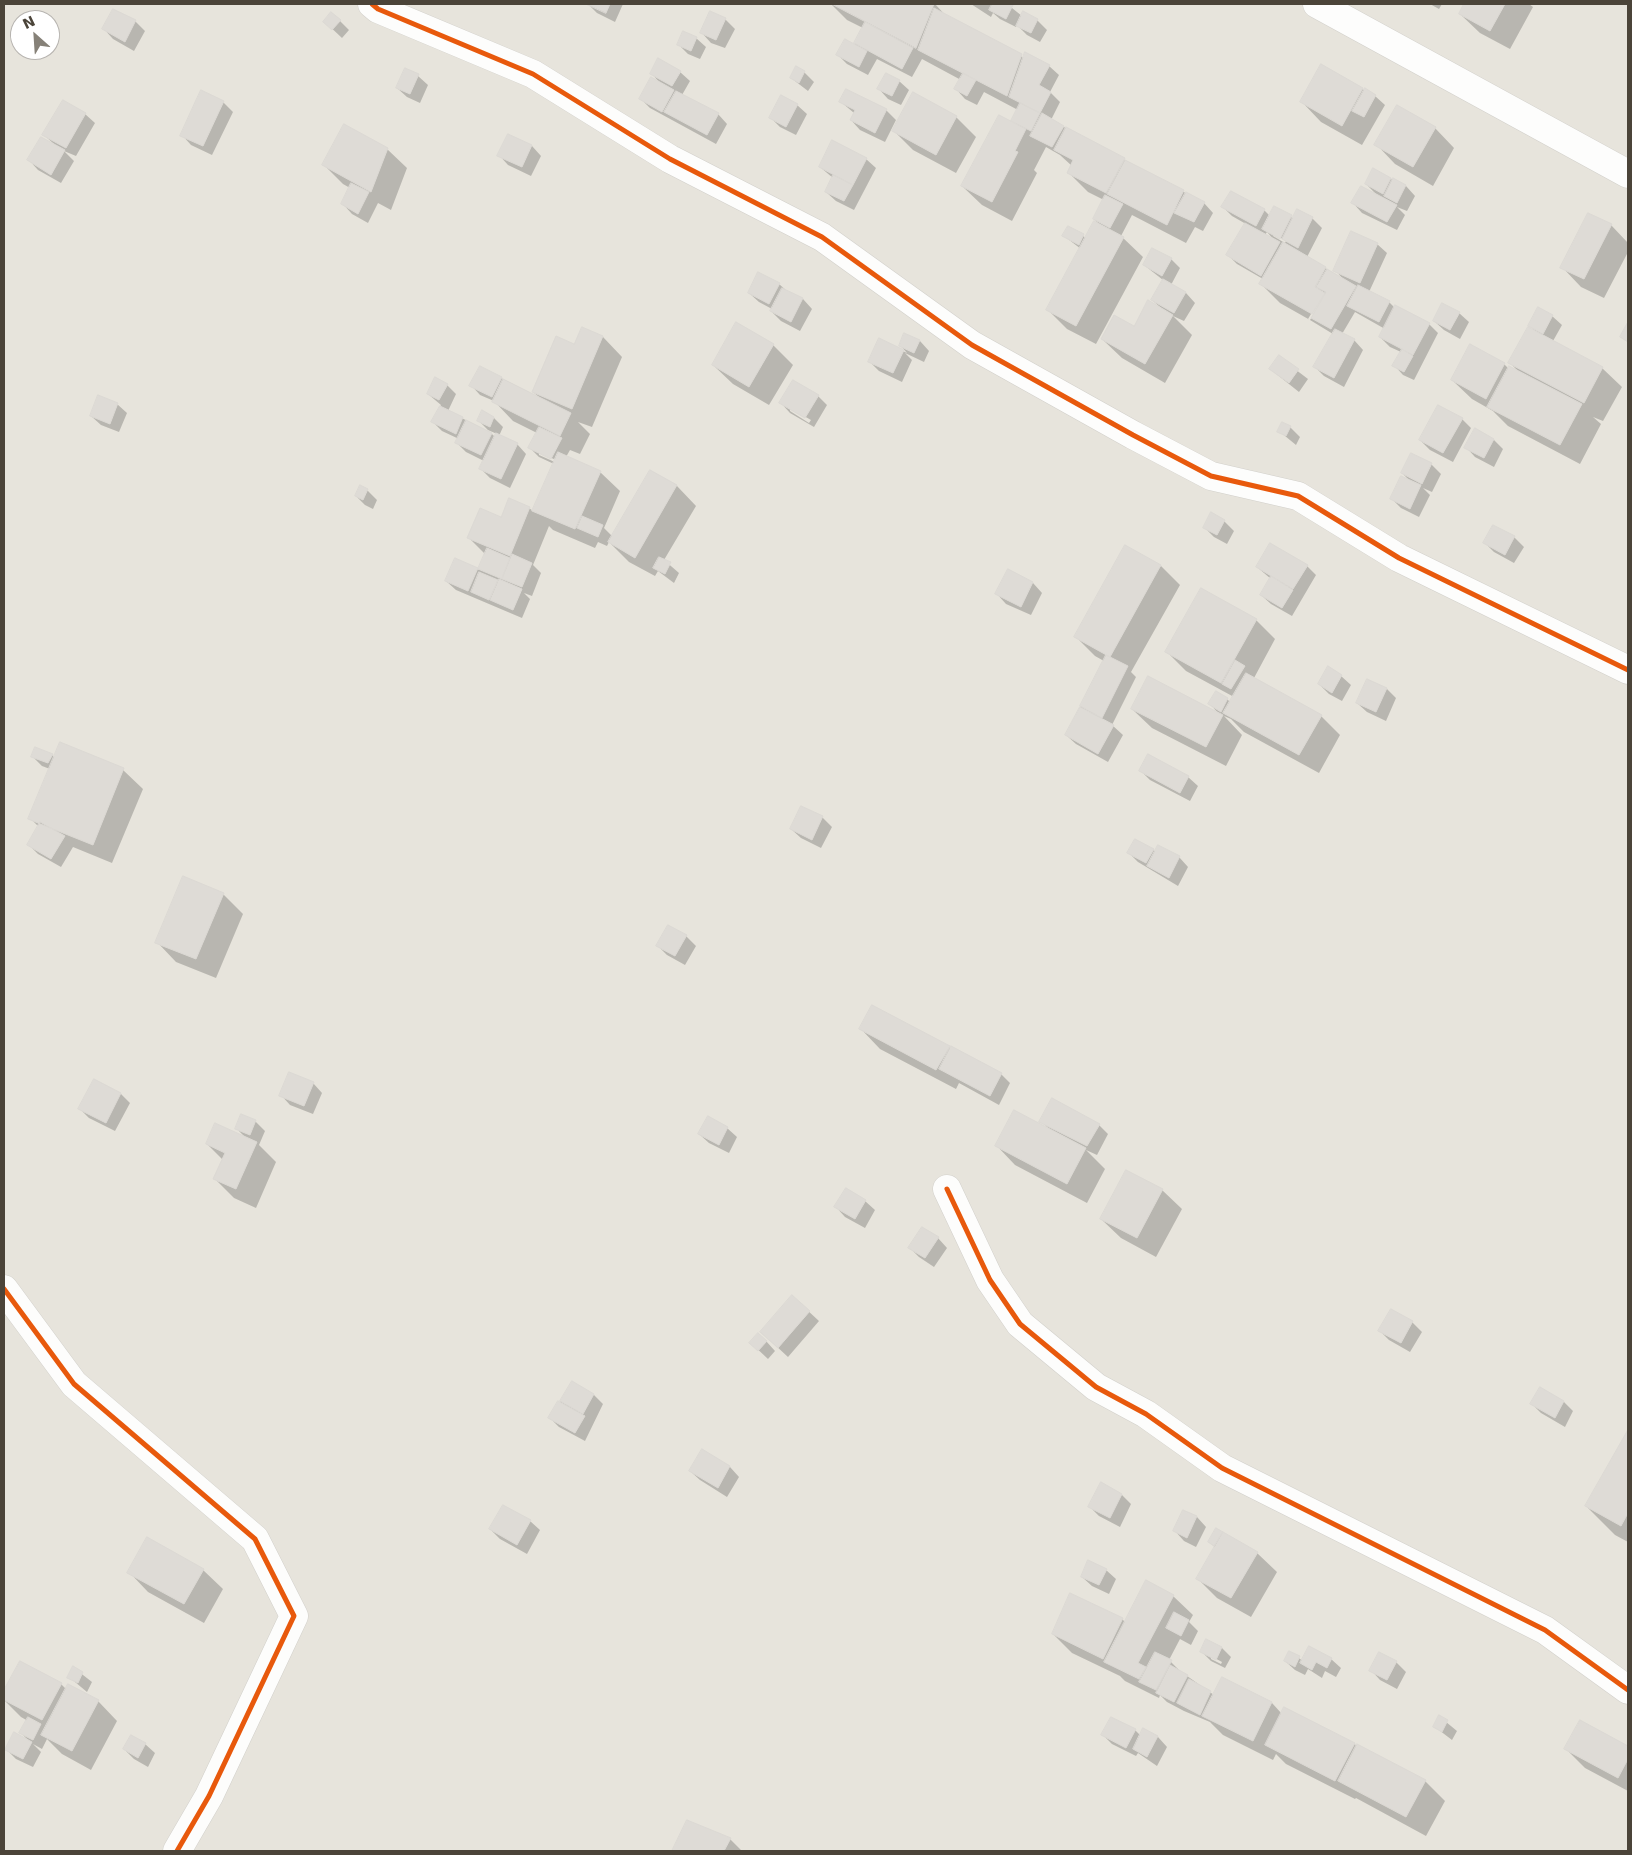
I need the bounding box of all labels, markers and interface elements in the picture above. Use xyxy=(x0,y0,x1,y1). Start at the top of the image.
north arrow xyxy=(10,10,60,60)
text: N xyxy=(20,13,38,32)

